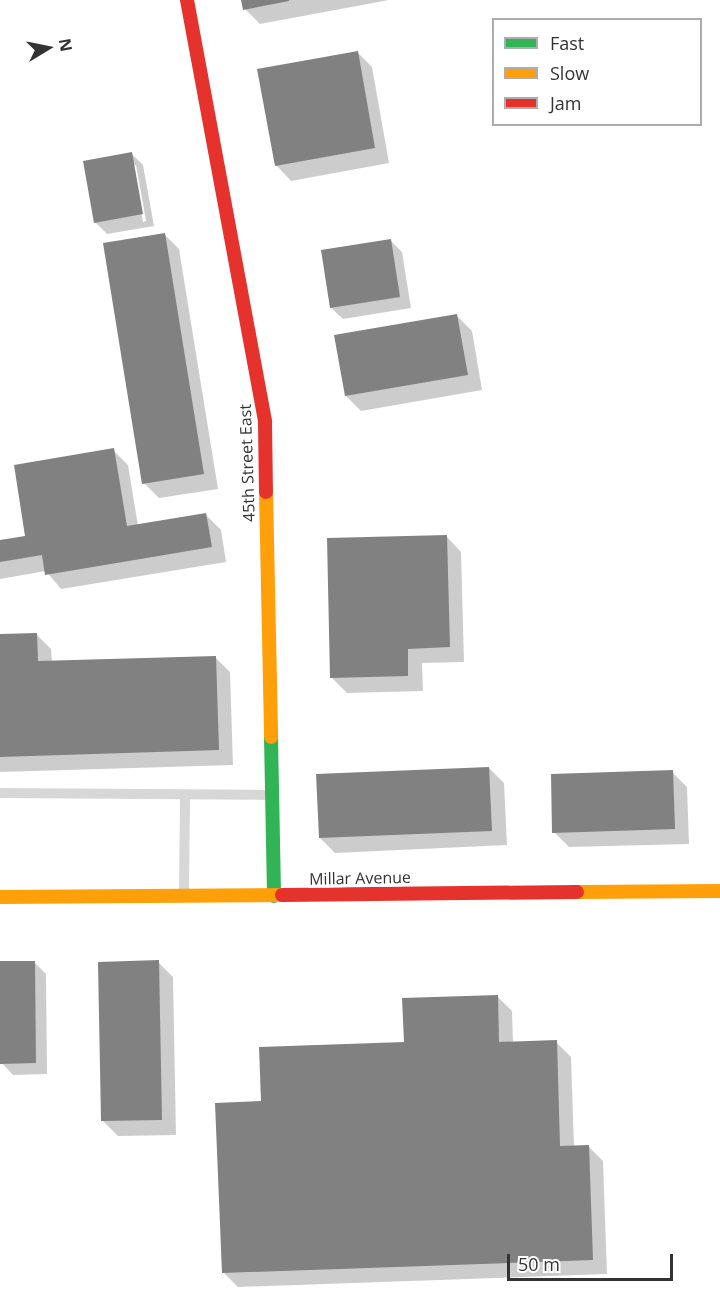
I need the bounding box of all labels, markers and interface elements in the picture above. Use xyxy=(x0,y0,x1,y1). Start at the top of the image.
north arrow xyxy=(18,18,78,78)
legend xyxy=(492,18,702,126)
text: Fast xyxy=(550,31,584,55)
text: N xyxy=(54,37,78,53)
text: Slow xyxy=(550,61,589,85)
text: Jam xyxy=(550,91,582,115)
street label: 45th Street East xyxy=(235,404,259,522)
street label: Millar Avenue xyxy=(309,868,411,888)
scale bar xyxy=(510,1242,676,1280)
text: 50 m xyxy=(518,1252,560,1276)

